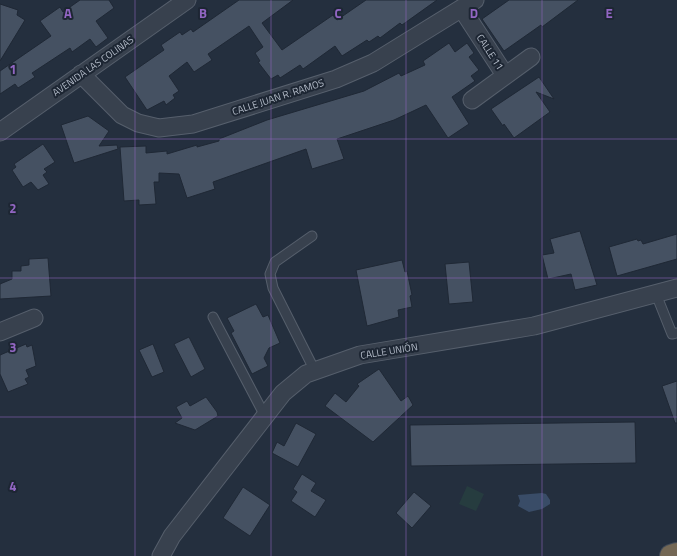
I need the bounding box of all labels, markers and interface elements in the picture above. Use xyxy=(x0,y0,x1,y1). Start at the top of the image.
text: A xyxy=(64,3,72,23)
text: B xyxy=(199,3,207,23)
text: C xyxy=(334,3,342,23)
text: D xyxy=(470,3,478,23)
text: E xyxy=(605,3,613,23)
street label: CALLE 11 xyxy=(473,31,507,73)
street label: AVENIDA LAS COLINAS xyxy=(49,32,137,100)
text: 1 xyxy=(9,59,17,79)
street label: CALLE JUAN R. RAMOS xyxy=(230,75,326,119)
text: 2 xyxy=(9,198,17,218)
text: 3 xyxy=(9,337,17,357)
street label: CALLE UNIÓN xyxy=(359,339,419,363)
text: 4 xyxy=(9,476,17,496)

